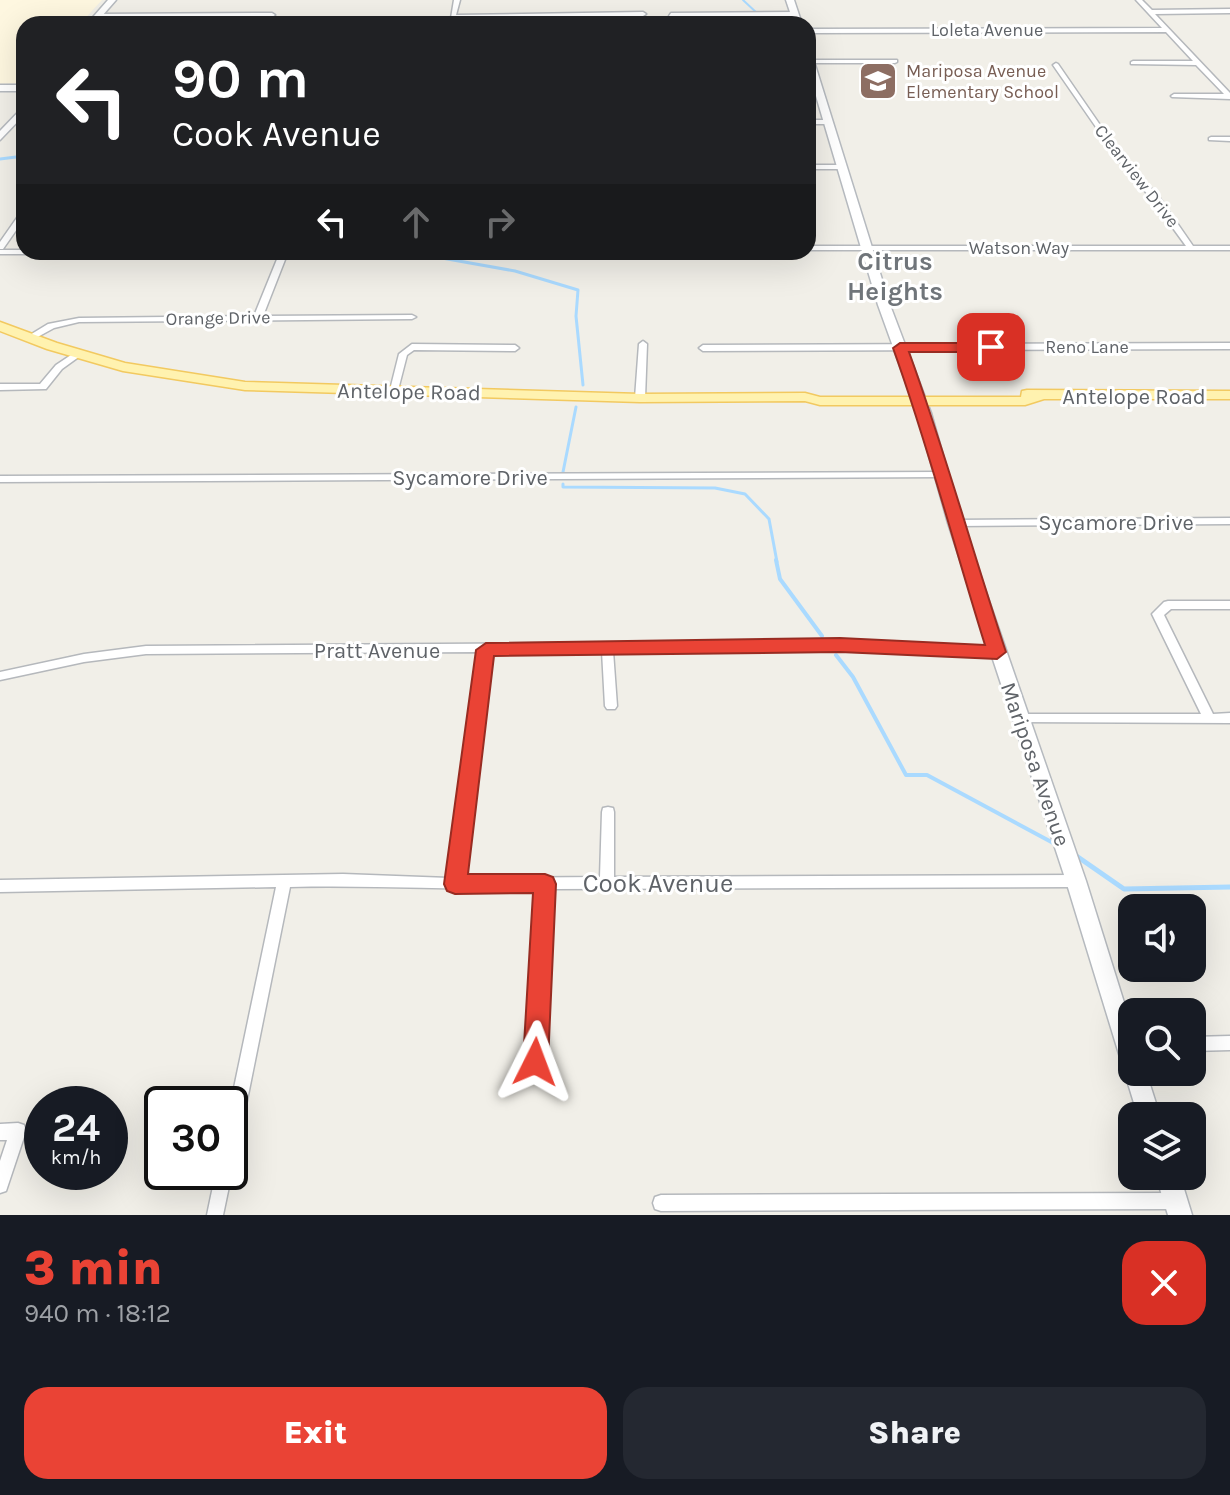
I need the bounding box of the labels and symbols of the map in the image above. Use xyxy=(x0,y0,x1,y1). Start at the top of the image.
street label: Loleta Avenue xyxy=(931,19,1043,41)
school or university icon: Mariposa Avenue Elementary School xyxy=(857,60,899,102)
place label: Mariposa Avenue Elementary School xyxy=(906,60,1059,103)
street label: Clearview Drive xyxy=(1090,120,1184,232)
street label: Watson Way xyxy=(969,237,1070,259)
district label: Citrus Heights xyxy=(847,246,943,307)
street label: Orange Drive xyxy=(166,306,270,330)
pin xyxy=(957,313,1025,381)
street label: Reno Lane xyxy=(1045,336,1129,358)
street label: Antelope Road xyxy=(337,378,481,406)
street label: Antelope Road xyxy=(1062,384,1206,410)
street label: Sycamore Drive xyxy=(392,465,548,491)
street label: Sycamore Drive xyxy=(1038,510,1194,536)
street label: Pratt Avenue xyxy=(314,638,440,664)
street label: Mariposa Avenue xyxy=(995,679,1075,850)
street label: Cook Avenue xyxy=(583,868,733,899)
position arrow xyxy=(493,1020,577,1104)
speed limit sign: 30 xyxy=(144,1086,248,1190)

